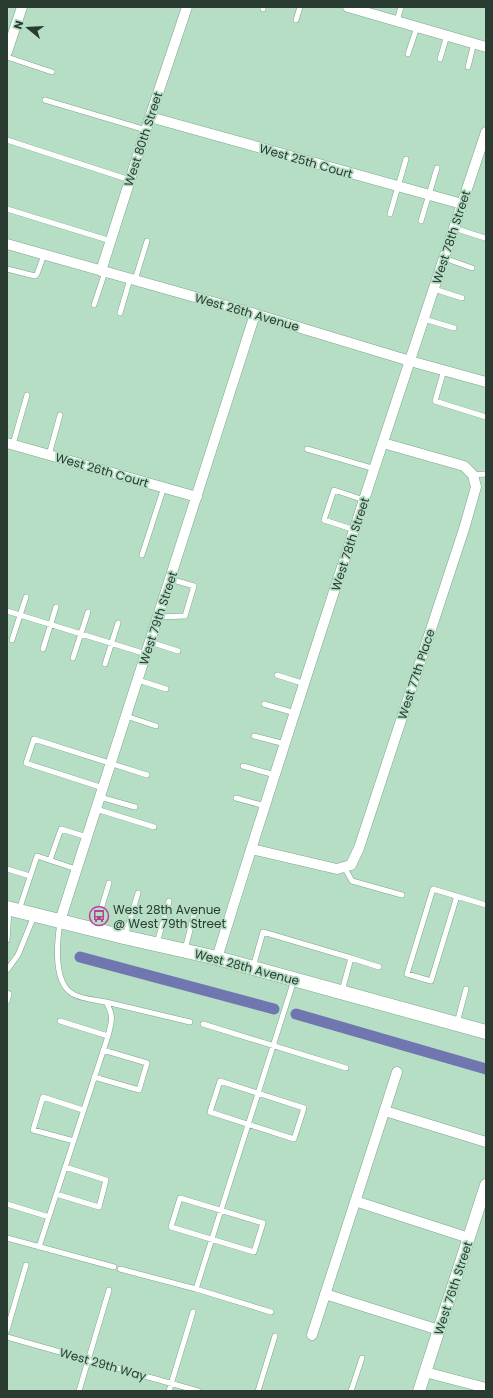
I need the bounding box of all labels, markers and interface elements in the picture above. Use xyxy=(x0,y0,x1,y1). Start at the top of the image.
north arrow xyxy=(8,8,48,48)
text: N xyxy=(10,18,27,31)
street label: West 80th Street xyxy=(120,90,166,188)
street label: West 25th Court xyxy=(257,140,355,182)
street label: West 78th Street xyxy=(428,188,474,286)
street label: West 26th Avenue xyxy=(193,289,301,335)
street label: West 26th Court xyxy=(53,449,151,491)
street label: West 78th Street xyxy=(327,495,373,593)
street label: West 79th Street xyxy=(135,569,181,667)
street label: West 77th Place xyxy=(393,627,439,721)
place label: West 28th Avenue @ West 79th Street xyxy=(113,901,226,932)
bus stop icon: West 28th Avenue @ West 79th Street xyxy=(88,905,110,927)
street label: West 28th Avenue xyxy=(193,945,301,989)
street label: West 76th Street xyxy=(430,1239,476,1337)
street label: West 29th Way xyxy=(58,1344,148,1385)

